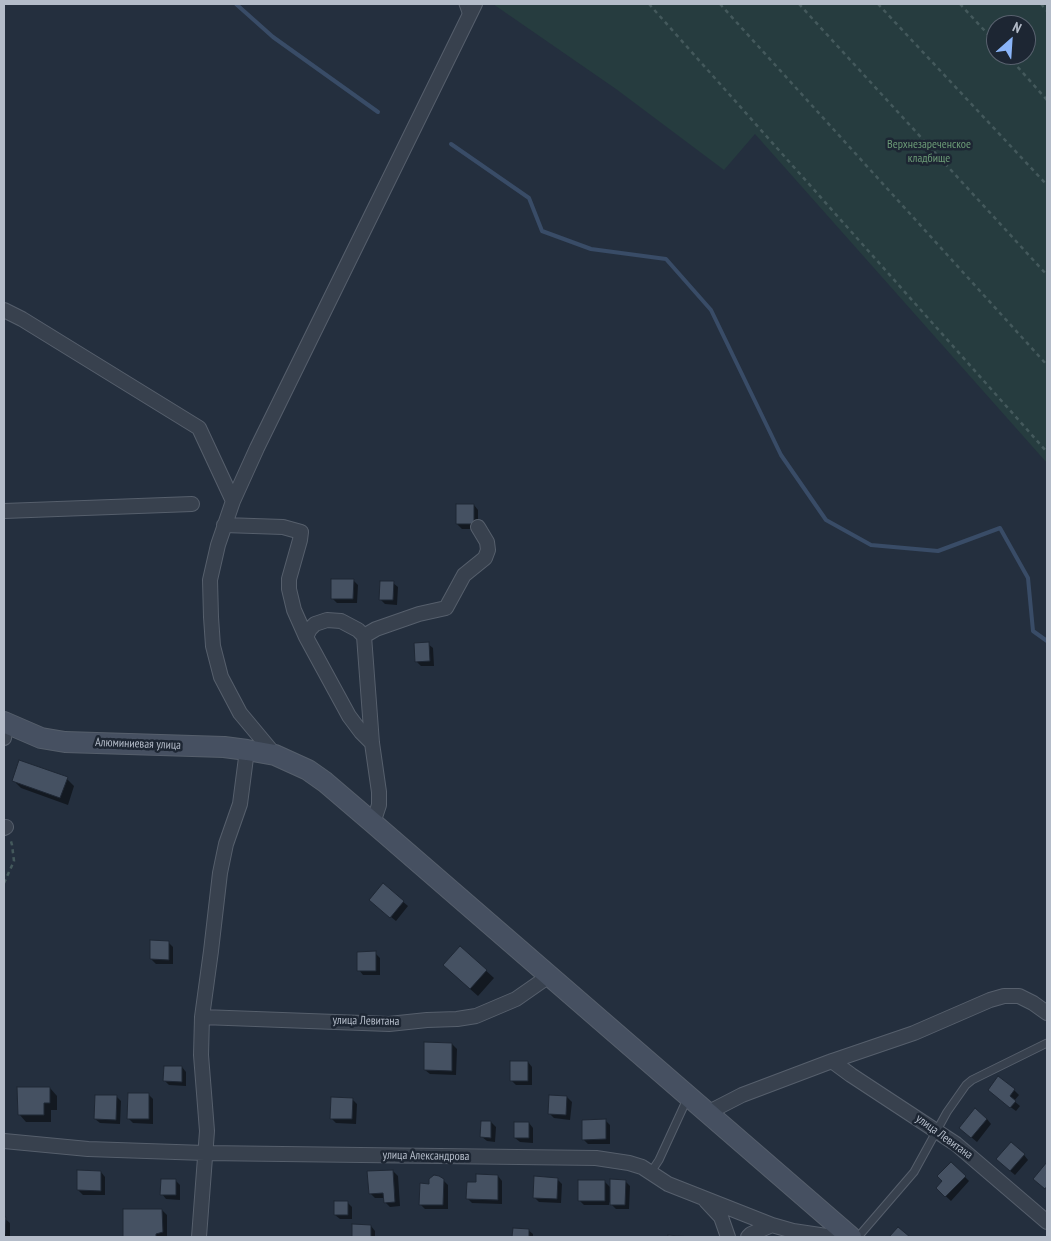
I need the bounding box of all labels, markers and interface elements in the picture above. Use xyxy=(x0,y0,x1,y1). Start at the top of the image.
north arrow xyxy=(986,15,1036,65)
text: N xyxy=(1010,18,1024,37)
park label: Верхнезареченское кладбище xyxy=(887,138,971,166)
street label: Алюминиевая улица xyxy=(95,735,181,753)
street label: улица Левитана xyxy=(332,1013,400,1029)
street label: улица Левитана xyxy=(913,1112,975,1162)
street label: улица Александрова xyxy=(383,1148,469,1164)

